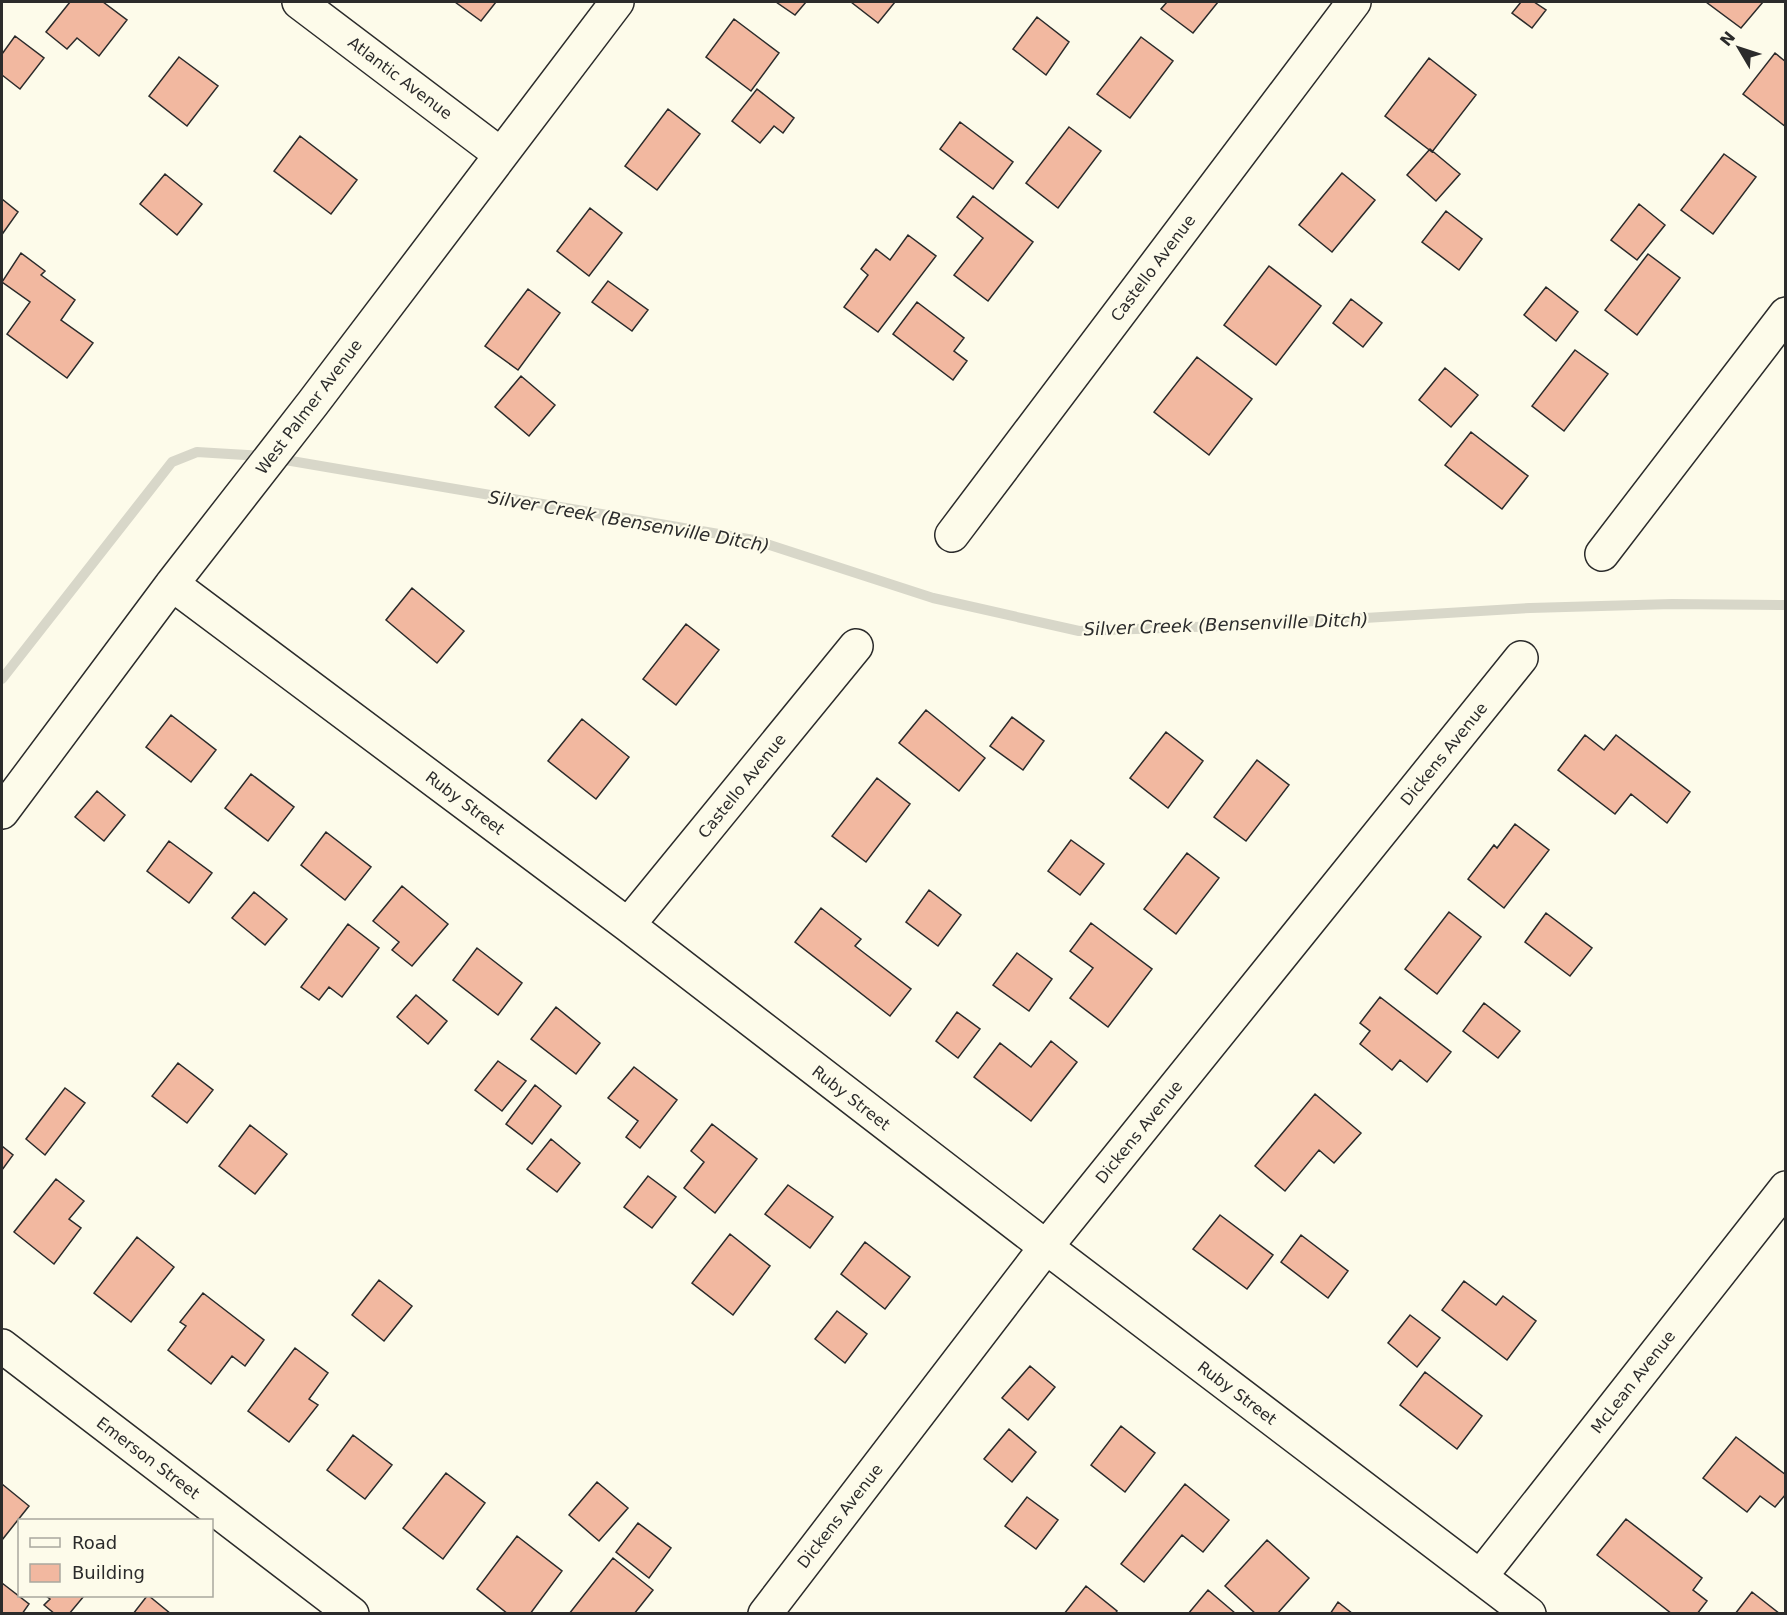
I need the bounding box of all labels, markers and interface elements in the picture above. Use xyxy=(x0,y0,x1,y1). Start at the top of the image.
north arrow xyxy=(1709,18,1769,78)
text: N xyxy=(1716,28,1739,50)
street label: Atlantic Avenue xyxy=(344,33,456,123)
street label: Castello Avenue xyxy=(1107,211,1199,325)
street label: West Palmer Avenue xyxy=(252,336,366,478)
water label: Silver Creek (Bensenville Ditch) xyxy=(487,486,771,556)
water label: Silver Creek (Bensenville Ditch) xyxy=(1083,609,1369,639)
street label: Dickens Avenue xyxy=(1397,699,1491,809)
street label: Castello Avenue xyxy=(694,730,790,842)
street label: Ruby Street xyxy=(422,767,508,839)
street label: Ruby Street xyxy=(808,1062,894,1134)
street label: Dickens Avenue xyxy=(1092,1077,1186,1187)
street label: McLean Avenue xyxy=(1587,1327,1679,1437)
street label: Ruby Street xyxy=(1194,1357,1280,1429)
street label: Emerson Street xyxy=(93,1413,203,1503)
street label: Dickens Avenue xyxy=(793,1460,887,1572)
legend xyxy=(18,1519,213,1597)
text: Road xyxy=(72,1532,117,1553)
text: Building xyxy=(72,1562,145,1583)

